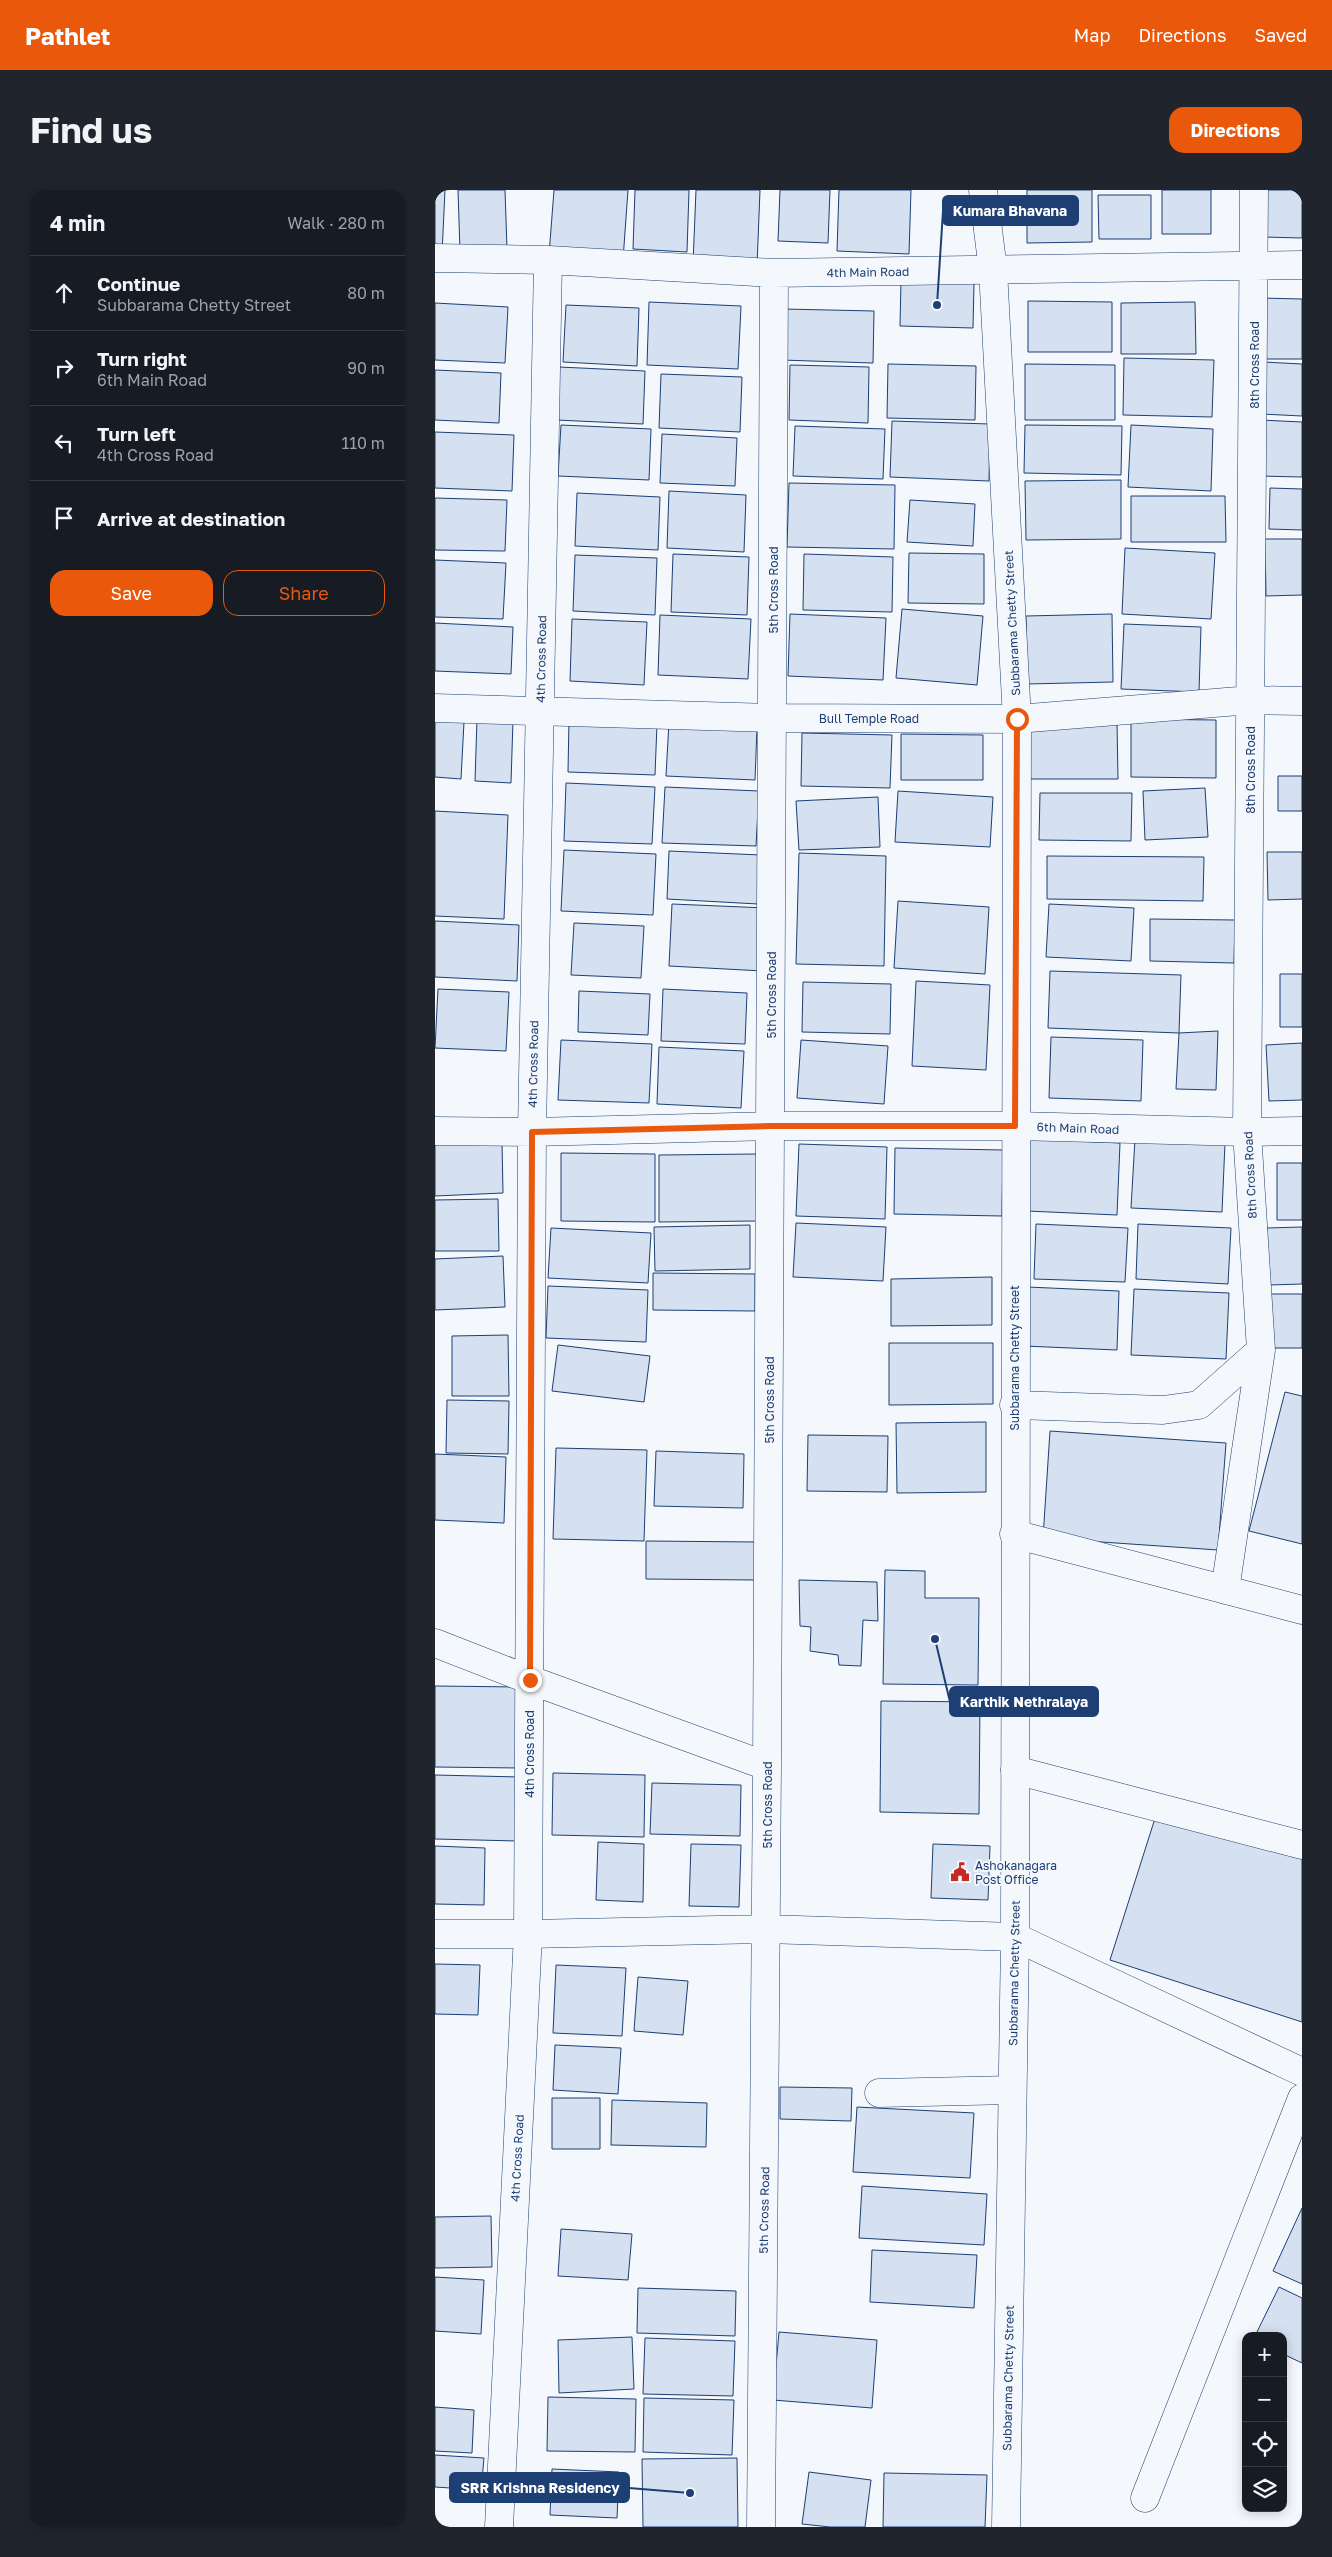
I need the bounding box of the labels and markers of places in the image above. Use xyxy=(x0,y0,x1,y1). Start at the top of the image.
callout: Kumara Bhavana xyxy=(943,196,1078,225)
callout: Karthik Nethralaya xyxy=(950,1687,1098,1716)
place label: Ashokanagara Post Office xyxy=(975,1858,1057,1887)
public building icon: Ashokanagara Post Office xyxy=(949,1861,971,1883)
callout: SRR Krishna Residency xyxy=(450,2473,629,2502)

